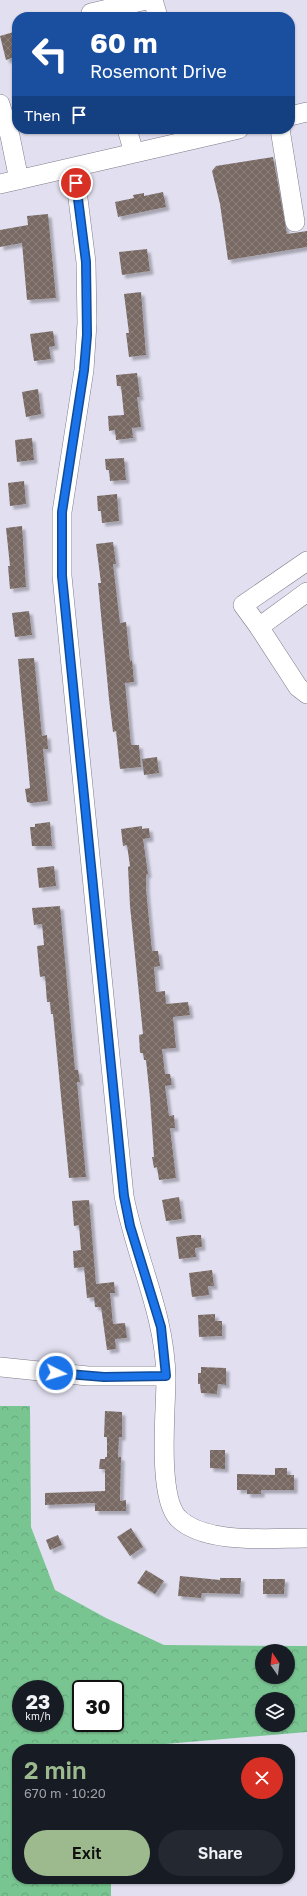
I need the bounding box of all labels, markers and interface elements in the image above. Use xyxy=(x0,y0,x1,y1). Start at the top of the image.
text: 60 m xyxy=(90,26,157,59)
icon: left xyxy=(24,28,76,80)
text: Rosemont Drive xyxy=(90,60,227,82)
icon: arrive xyxy=(68,104,90,126)
text: Then xyxy=(24,106,60,124)
pin xyxy=(59,166,93,200)
icon: arrive xyxy=(65,172,87,194)
position arrow xyxy=(35,1352,77,1394)
north arrow xyxy=(255,1644,295,1684)
map controls xyxy=(255,1644,295,1732)
speed limit sign: 30 xyxy=(72,1680,124,1732)
text: 23 xyxy=(26,1689,50,1713)
button: layers xyxy=(255,1692,295,1732)
text: km/h xyxy=(25,1710,51,1722)
text: 2 min xyxy=(24,1755,86,1784)
button: close xyxy=(241,1757,283,1799)
text: 670 m · 10:20 xyxy=(24,1785,106,1801)
button: Exit xyxy=(24,1830,150,1876)
button: Share xyxy=(158,1830,283,1876)

